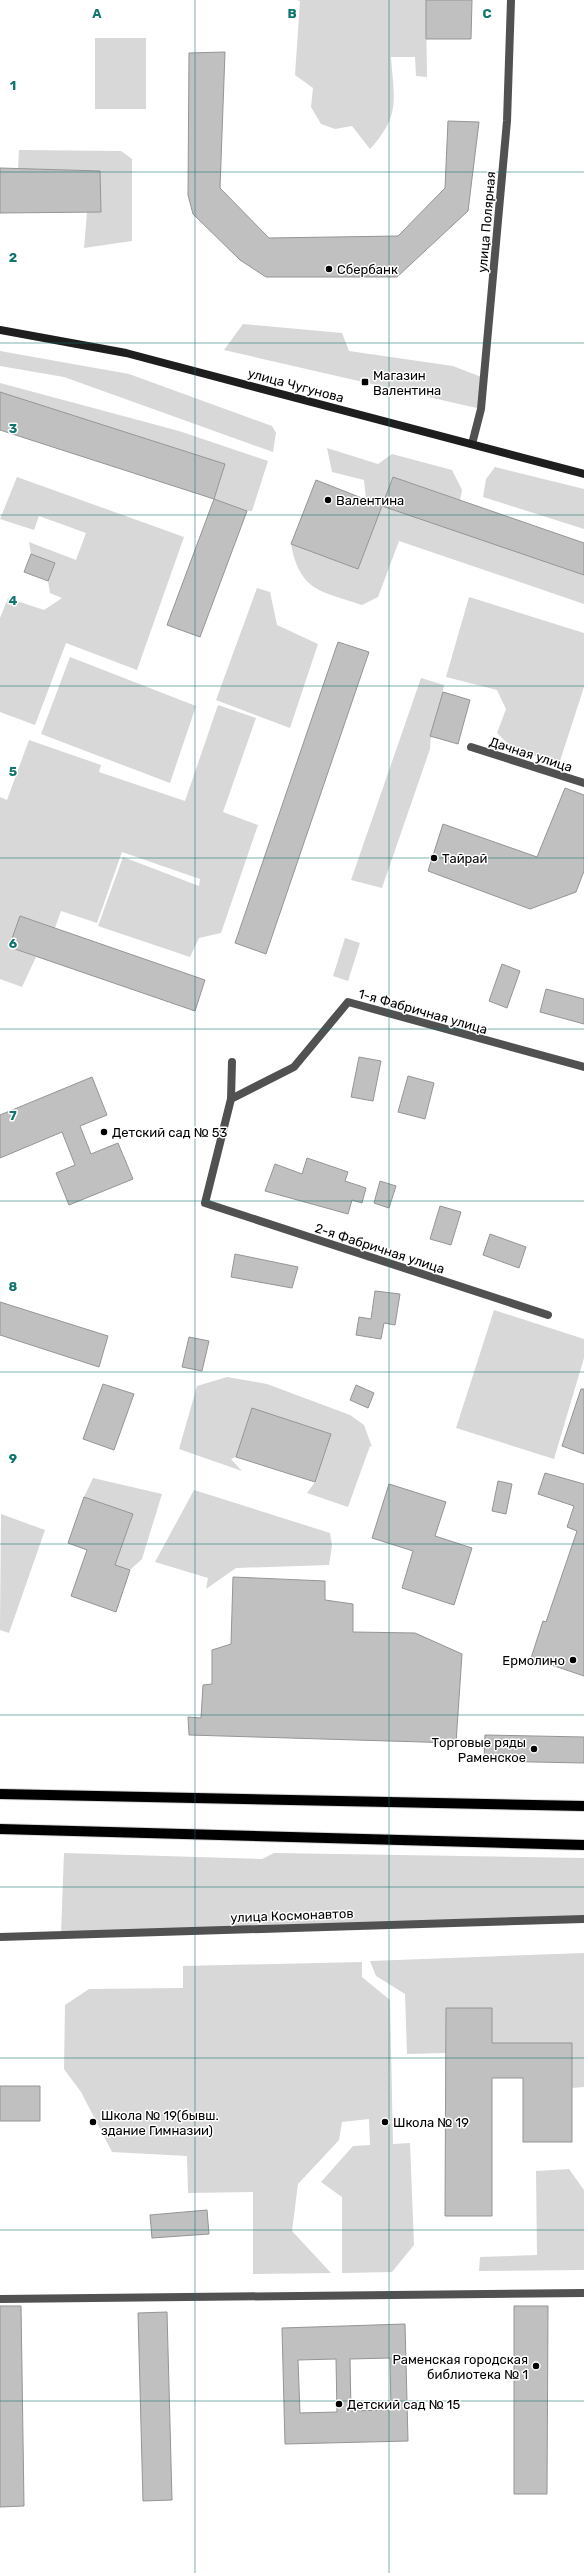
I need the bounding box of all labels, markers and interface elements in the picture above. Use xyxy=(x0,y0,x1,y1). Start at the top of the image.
text: A xyxy=(92,6,102,21)
text: B xyxy=(287,6,297,21)
text: C xyxy=(482,6,492,21)
text: 1 xyxy=(10,78,16,93)
street label: улица Полярная xyxy=(475,171,498,273)
text: 2 xyxy=(9,250,17,265)
place label: Сбербанк xyxy=(337,262,398,277)
marker: Сбербанк xyxy=(324,264,334,274)
street label: улица Чугунова xyxy=(246,365,346,406)
place label: Магазин Валентина xyxy=(373,368,441,398)
marker: Магазин Валентина xyxy=(360,377,370,387)
text: 3 xyxy=(9,421,18,436)
place label: Валентина xyxy=(336,493,404,508)
marker: Валентина xyxy=(323,495,333,505)
text: 4 xyxy=(9,593,18,608)
street label: Дачная улица xyxy=(487,734,574,775)
text: 5 xyxy=(9,764,17,779)
place label: Тайрай xyxy=(442,851,487,866)
marker: Тайрай xyxy=(429,853,439,863)
text: 6 xyxy=(9,936,18,951)
street label: 1-я Фабричная улица xyxy=(357,986,489,1037)
text: 7 xyxy=(9,1108,17,1123)
place label: Детский сад № 53 xyxy=(112,1125,228,1140)
marker: Детский сад № 53 xyxy=(99,1127,109,1137)
street label: 2-я Фабричная улица xyxy=(313,1220,447,1277)
text: 8 xyxy=(9,1279,18,1294)
text: 9 xyxy=(9,1451,17,1466)
place label: Ермолино xyxy=(502,1653,565,1668)
marker: Ермолино xyxy=(568,1655,578,1665)
place label: Торговые ряды Раменское xyxy=(432,1735,526,1765)
marker: Торговые ряды Раменское xyxy=(529,1744,539,1754)
street label: улица Космонавтов xyxy=(230,1906,354,1925)
place label: Школа № 19(бывш. здание Гимназии) xyxy=(101,2108,219,2138)
place label: Школа № 19 xyxy=(393,2115,469,2130)
marker: Школа № 19(бывш. здание Гимназии) xyxy=(88,2117,98,2127)
marker: Школа № 19 xyxy=(380,2117,390,2127)
place label: Раменская городская библиотека № 1 xyxy=(392,2352,528,2382)
marker: Раменская городская библиотека № 1 xyxy=(531,2361,541,2371)
place label: Детский сад № 15 xyxy=(347,2397,460,2412)
marker: Детский сад № 15 xyxy=(334,2399,344,2409)

